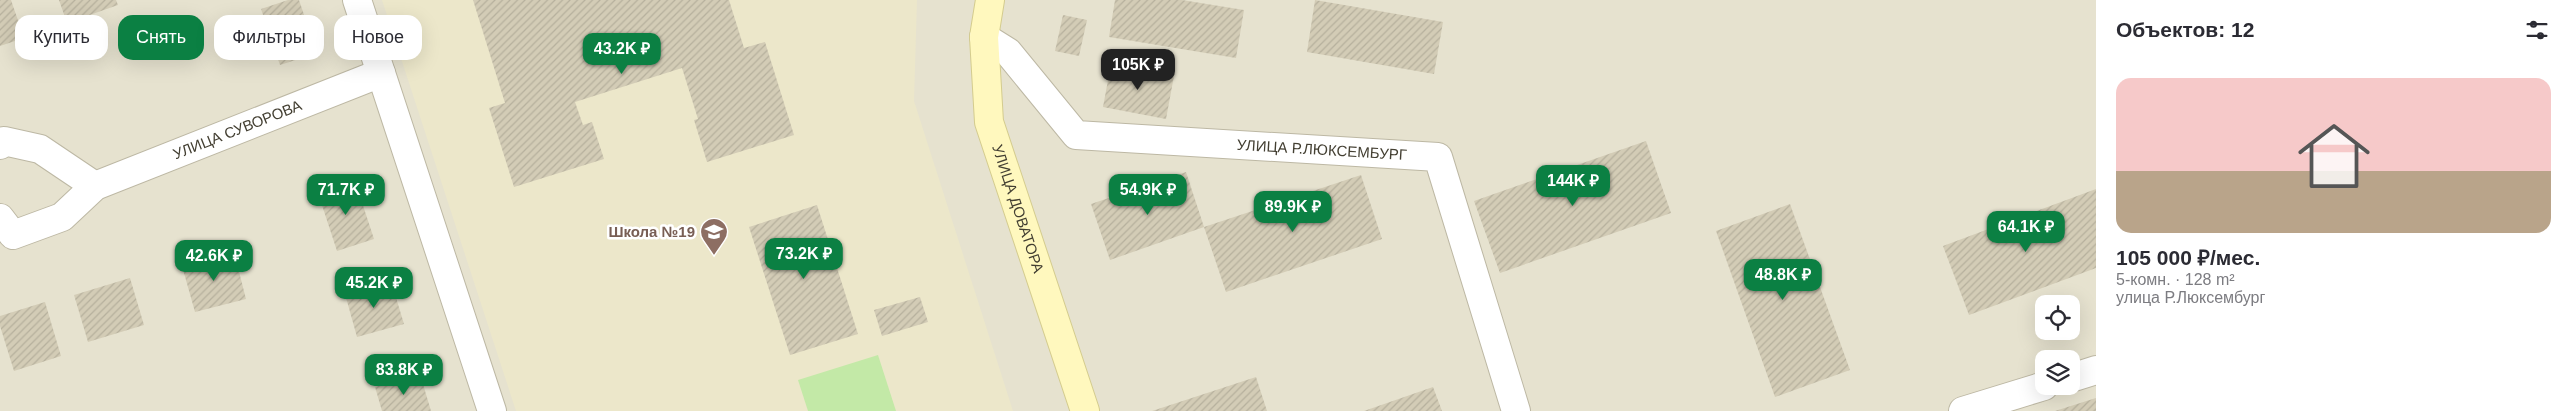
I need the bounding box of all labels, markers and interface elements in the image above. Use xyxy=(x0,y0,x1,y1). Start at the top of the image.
chip: Купить xyxy=(15,15,108,60)
chip: Снять xyxy=(118,15,204,60)
chip: Фильтры xyxy=(214,15,324,60)
chip: Новое xyxy=(334,15,422,60)
icon: filters xyxy=(2523,16,2551,44)
text: Объектов: 12 xyxy=(2116,18,2254,41)
pin: 43.2K ₽ xyxy=(576,32,668,75)
text: 43.2K ₽ xyxy=(594,40,650,57)
pin: 105K ₽ xyxy=(1097,48,1179,91)
text: 105K ₽ xyxy=(1112,56,1164,73)
street label: УЛИЦА СУВОРОВА xyxy=(170,96,304,162)
icon: home xyxy=(2289,111,2379,201)
street label: УЛИЦА Р.ЛЮКСЕМБУРГ xyxy=(1236,136,1408,163)
street label: УЛИЦА ДОВАТОРА xyxy=(989,142,1048,275)
pin: 144K ₽ xyxy=(1532,164,1614,207)
text: 144K ₽ xyxy=(1547,172,1599,189)
pin: 71.7K ₽ xyxy=(300,174,392,216)
pin: 54.9K ₽ xyxy=(1102,174,1194,216)
text: 71.7K ₽ xyxy=(318,181,374,198)
text: 54.9K ₽ xyxy=(1120,181,1176,198)
pin: 89.9K ₽ xyxy=(1247,190,1339,233)
text: 89.9K ₽ xyxy=(1265,198,1321,215)
pin: 64.1K ₽ xyxy=(1980,210,2072,253)
school or university icon: Школа №19 xyxy=(699,217,729,256)
text: 64.1K ₽ xyxy=(1998,218,2054,235)
place label: Школа №19 xyxy=(608,223,695,240)
pin: 73.2K ₽ xyxy=(758,238,850,280)
pin: 42.6K ₽ xyxy=(168,240,260,282)
text: 73.2K ₽ xyxy=(776,245,832,262)
text: 105 000 ₽/мес. xyxy=(2116,246,2260,269)
text: 42.6K ₽ xyxy=(186,247,242,264)
pin: 48.8K ₽ xyxy=(1737,258,1829,301)
pin: 45.2K ₽ xyxy=(328,266,420,309)
text: 48.8K ₽ xyxy=(1755,266,1811,283)
text: 5-комн. · 128 m² xyxy=(2116,271,2235,288)
text: 45.2K ₽ xyxy=(346,274,402,291)
text: улица Р.Люксембург xyxy=(2116,289,2265,306)
map controls xyxy=(2035,295,2080,395)
button: locate xyxy=(2035,295,2080,340)
button: layers xyxy=(2035,350,2080,395)
pin: 83.8K ₽ xyxy=(358,354,450,396)
text: 83.8K ₽ xyxy=(376,361,432,378)

